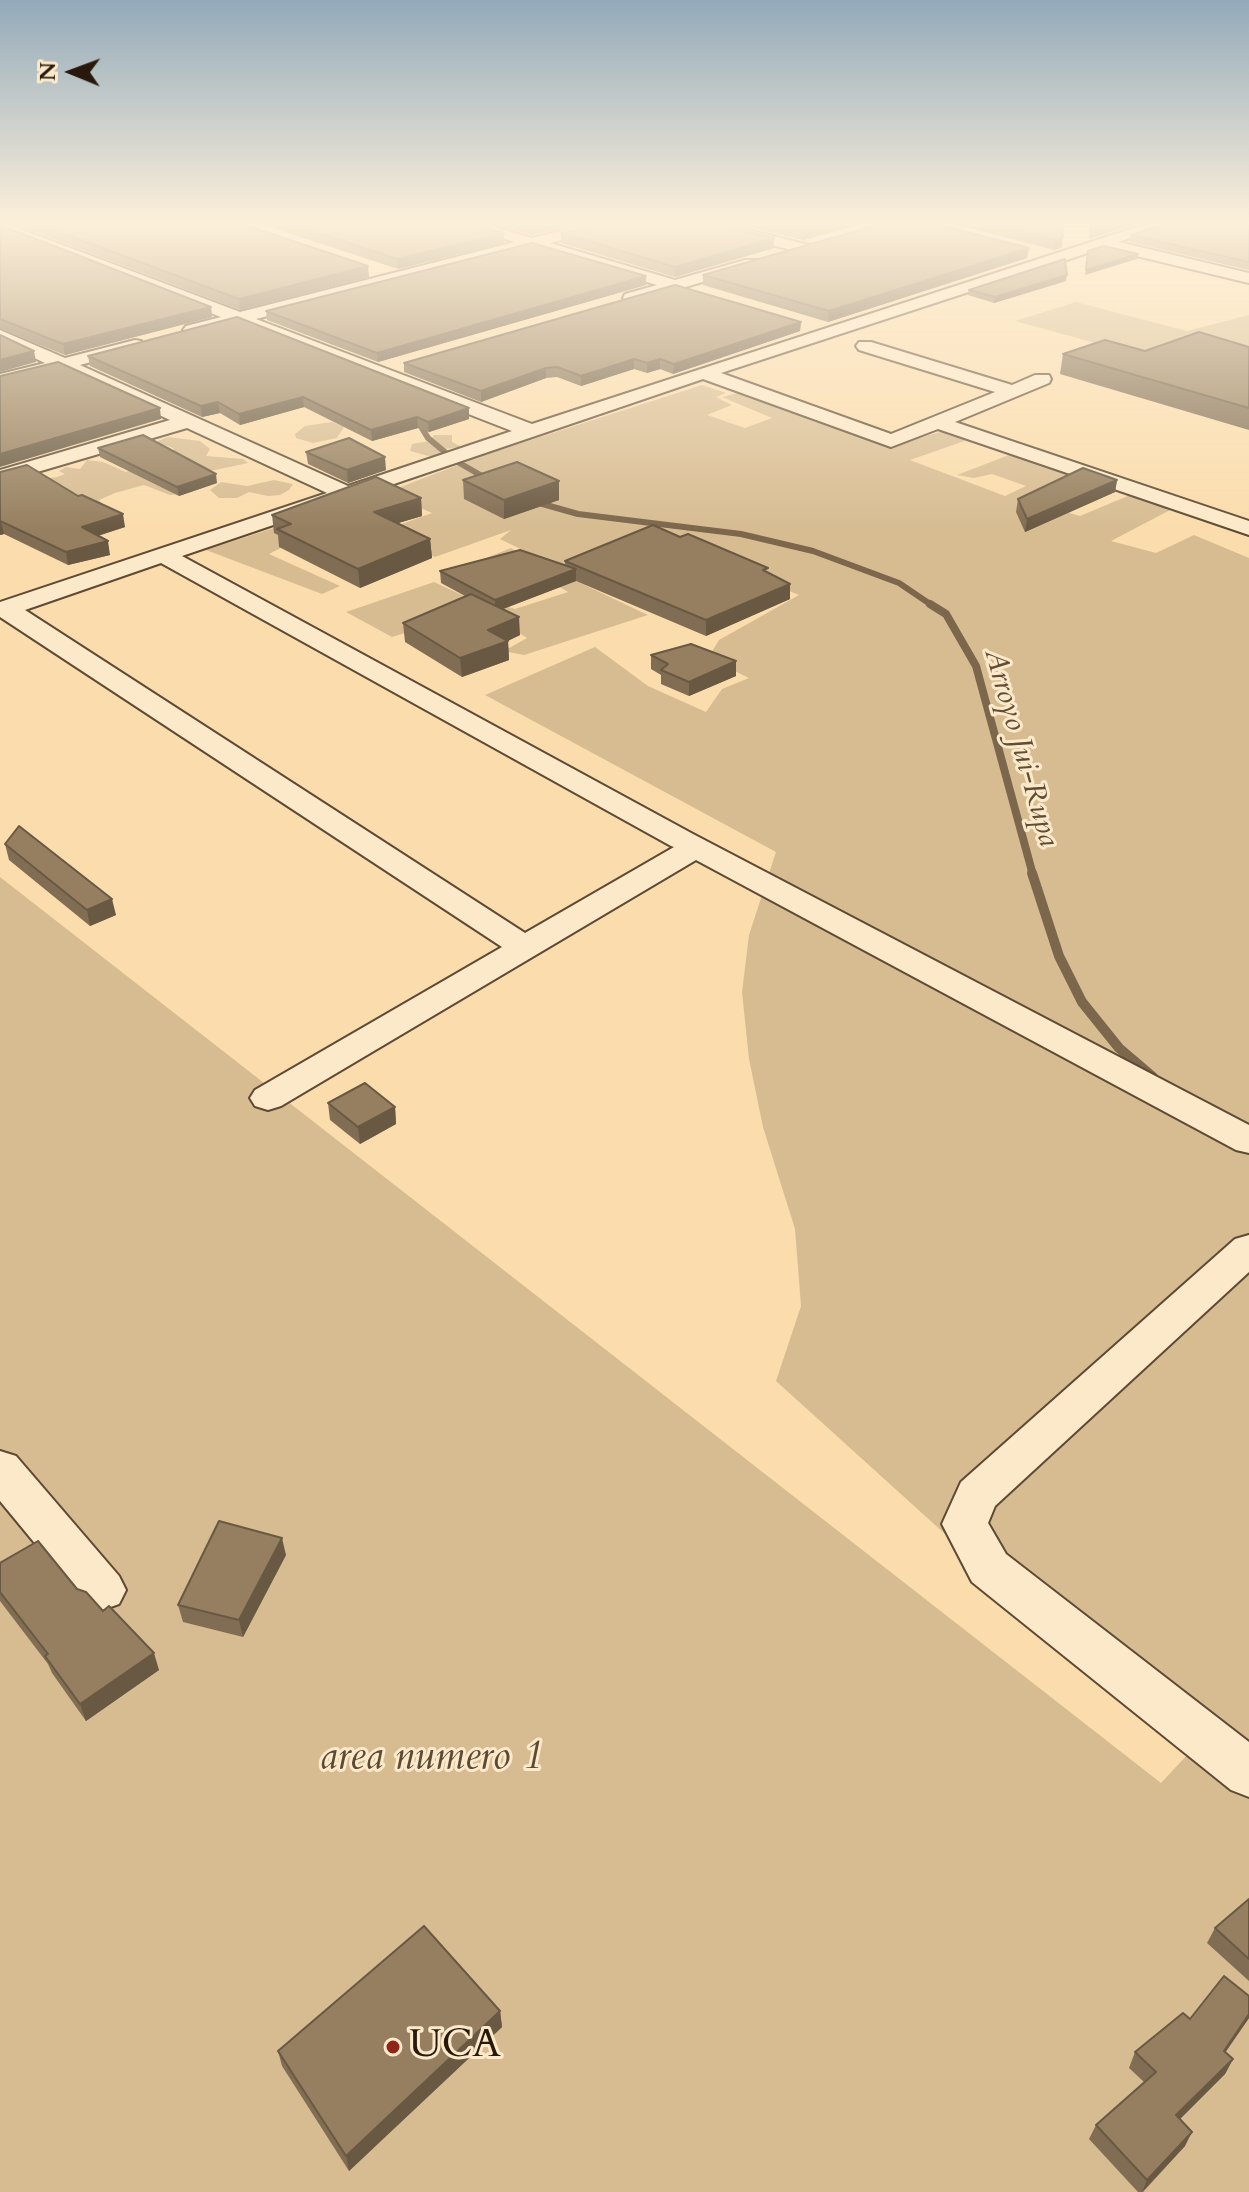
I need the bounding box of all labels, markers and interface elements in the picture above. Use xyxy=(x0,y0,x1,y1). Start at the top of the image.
north arrow xyxy=(32,32,112,112)
text: N xyxy=(33,62,63,81)
water label: Arroyo Jui-Rupa xyxy=(975,645,1065,851)
park label: area numero 1 xyxy=(320,1735,542,1783)
place label: UCA xyxy=(409,2023,501,2071)
marker: UCA xyxy=(384,2038,402,2056)

